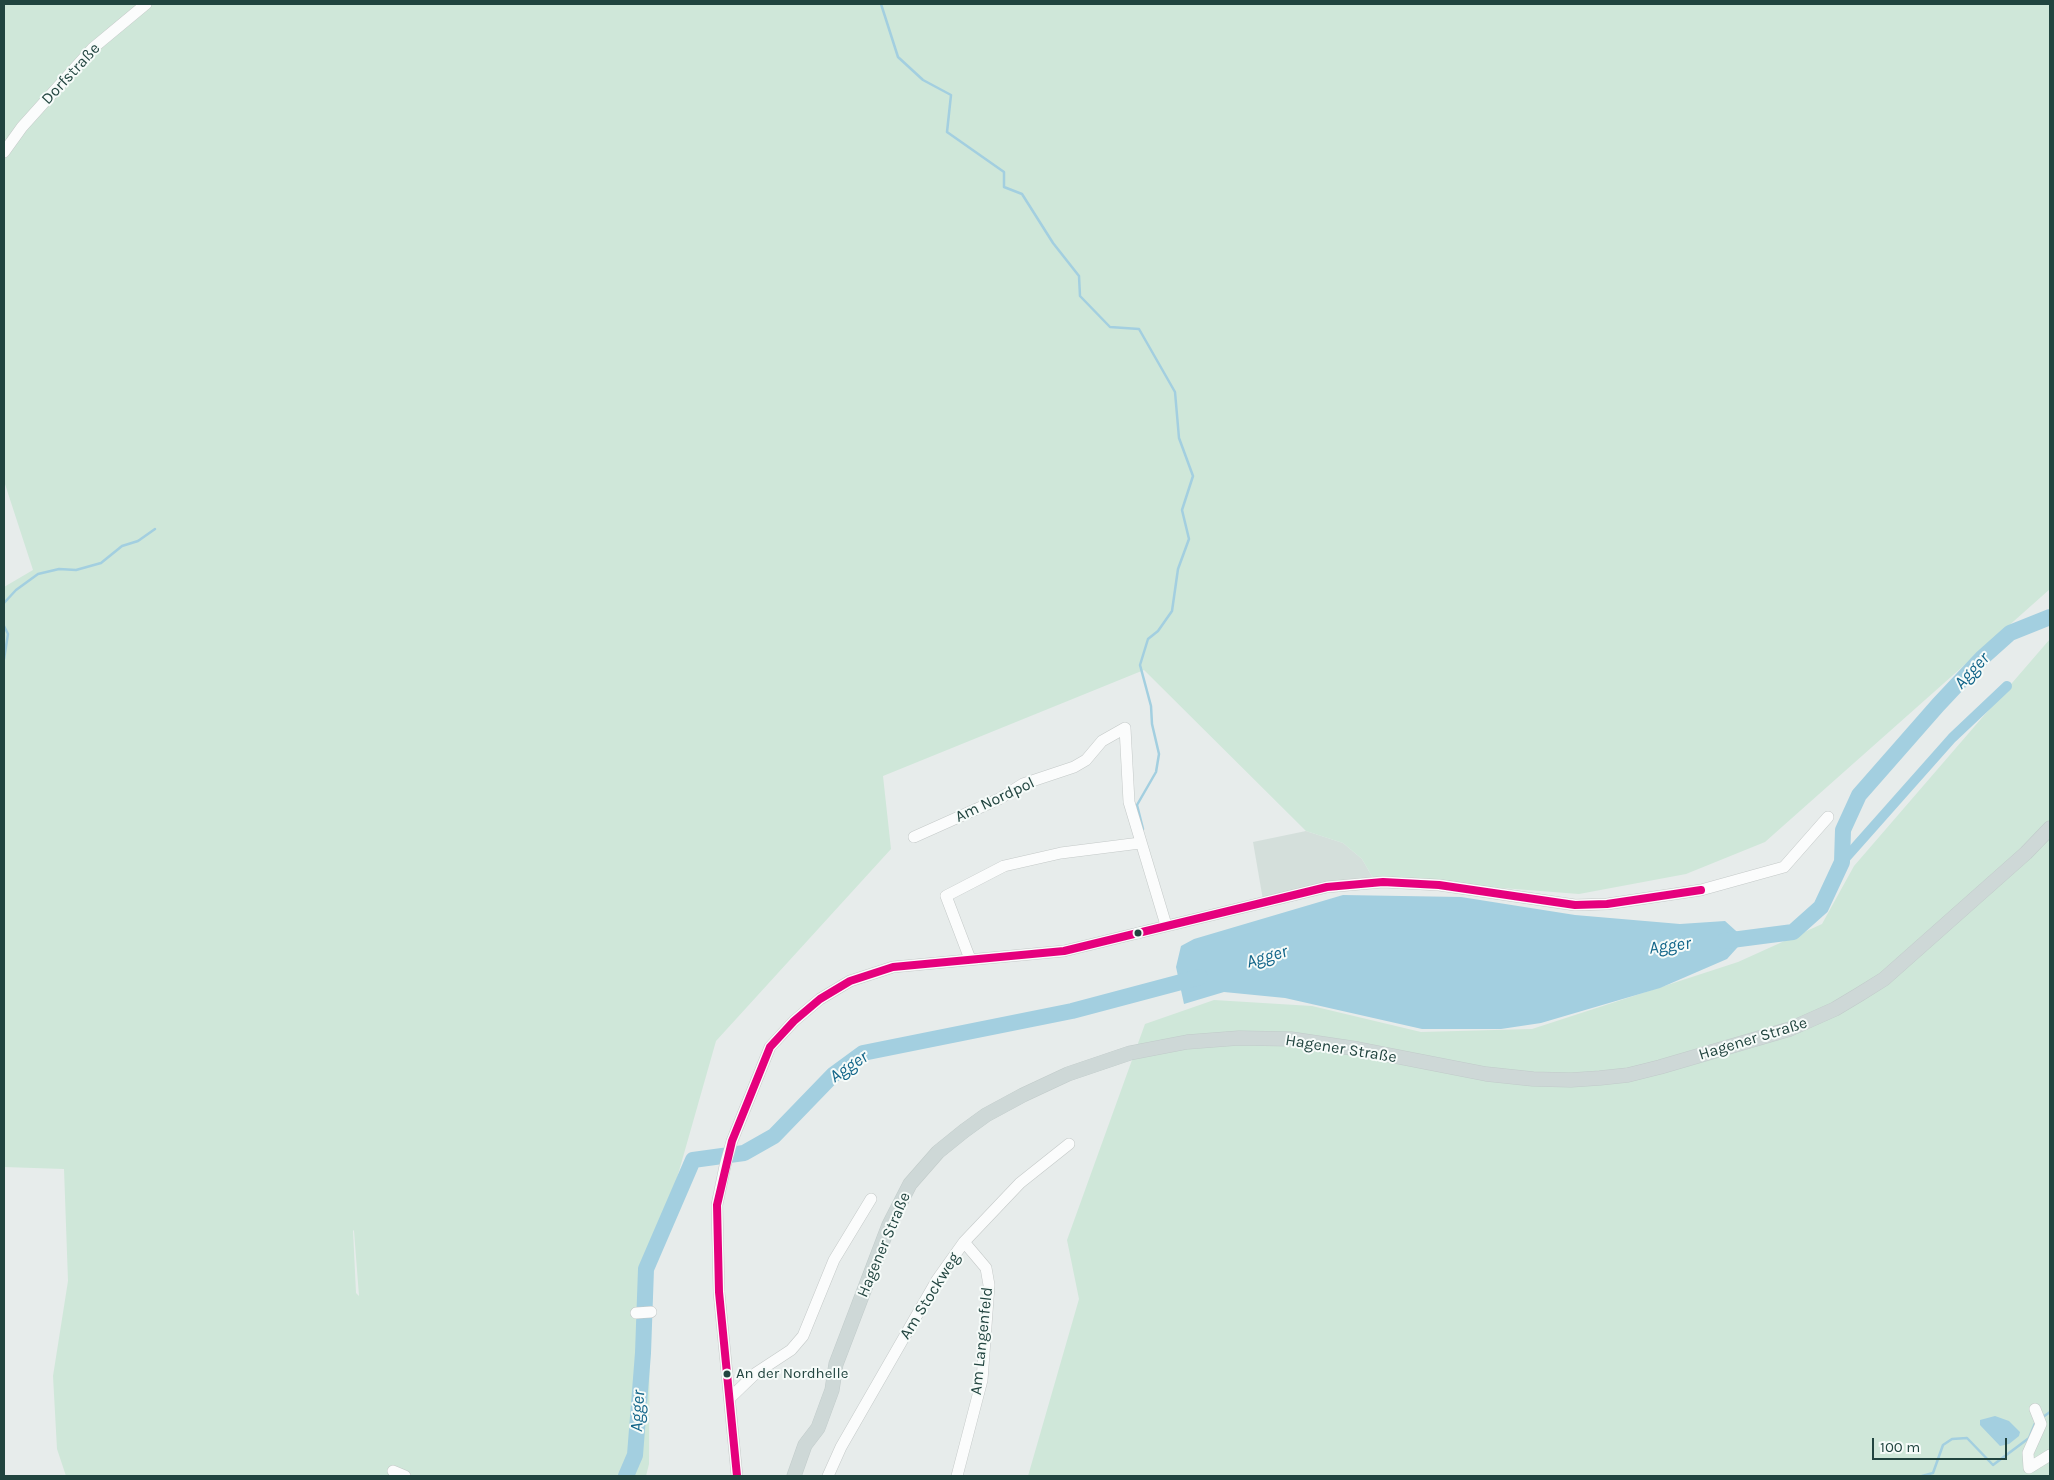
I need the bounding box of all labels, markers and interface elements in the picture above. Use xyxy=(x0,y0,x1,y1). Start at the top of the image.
street label: Dorfstraße xyxy=(38,39,104,109)
water label: Agger xyxy=(1950,648,1994,694)
street label: Am Nordpol xyxy=(952,773,1038,827)
unlabelled marker xyxy=(1133,928,1143,938)
water label: Agger xyxy=(1648,933,1692,959)
water label: Agger xyxy=(1244,941,1290,973)
street label: Hagener Straße xyxy=(1696,1013,1810,1065)
street label: Hagener Straße xyxy=(1284,1031,1398,1067)
water label: Agger xyxy=(826,1046,872,1088)
street label: Hagener Straße xyxy=(853,1189,915,1301)
street label: Am Stockweg xyxy=(896,1249,964,1343)
street label: Am Langenfeld xyxy=(967,1286,997,1396)
place label: An der Nordhelle xyxy=(736,1365,848,1383)
marker: An der Nordhelle xyxy=(722,1369,732,1379)
water label: Agger xyxy=(626,1389,650,1433)
scale bar xyxy=(1874,1428,2009,1460)
text: 100 m xyxy=(1880,1438,1920,1456)

